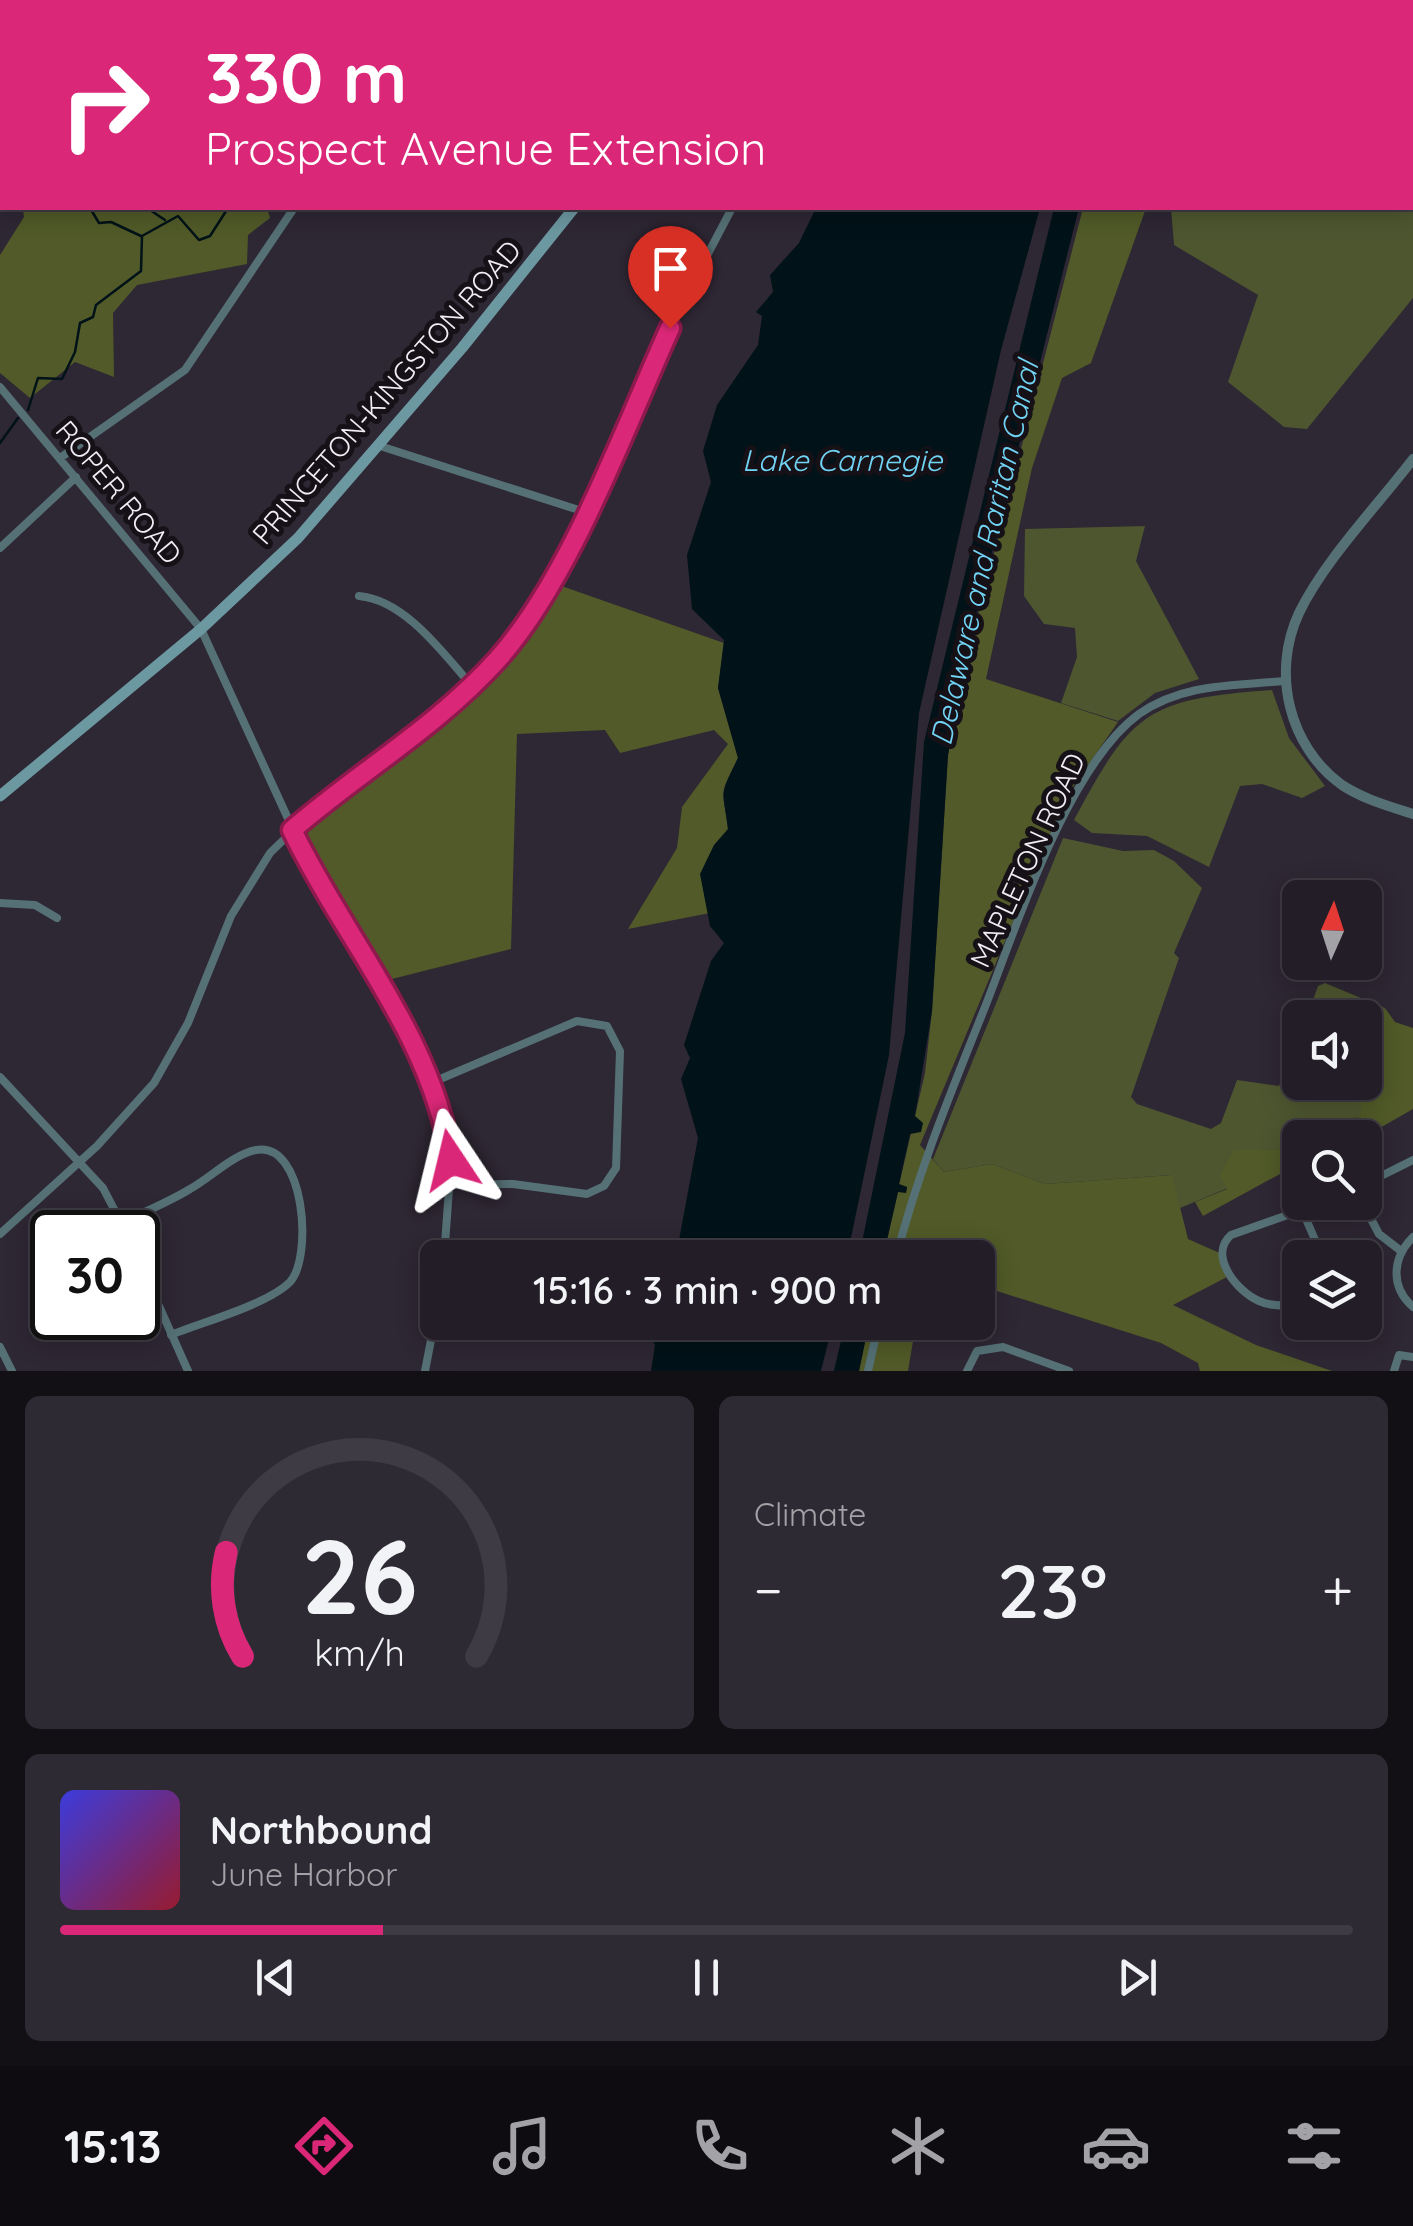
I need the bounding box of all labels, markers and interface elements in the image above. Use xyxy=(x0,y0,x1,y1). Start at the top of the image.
text: 330 m xyxy=(205,33,407,121)
icon: right xyxy=(40,40,170,170)
text: Prospect Avenue Extension xyxy=(205,120,766,176)
pin xyxy=(628,226,713,329)
street label: PRINCETON-KINGSTON ROAD xyxy=(244,233,528,551)
icon: arrive xyxy=(643,241,698,296)
water label: Delaware and Raritan Canal xyxy=(921,354,1047,749)
street label: ROPER ROAD xyxy=(49,413,189,571)
water label: Lake Carnegie xyxy=(742,441,943,479)
street label: MAPLETON ROAD xyxy=(962,747,1092,973)
north arrow xyxy=(1282,880,1382,980)
map controls xyxy=(1282,880,1382,1340)
button: sound xyxy=(1282,1000,1382,1100)
position arrow xyxy=(399,1108,503,1212)
button: search xyxy=(1282,1120,1382,1220)
speed limit sign: 30 xyxy=(30,1210,160,1340)
button: layers xyxy=(1282,1240,1382,1340)
text: 15:16 · 3 min · 900 m xyxy=(533,1266,882,1314)
text: Climate xyxy=(754,1494,866,1534)
text: 26 xyxy=(301,1510,418,1640)
text: 23° xyxy=(997,1543,1107,1637)
text: − xyxy=(754,1555,783,1624)
text: + xyxy=(1322,1555,1353,1624)
text: km/h xyxy=(314,1630,405,1675)
text: Northbound xyxy=(210,1806,432,1854)
text: June Harbor xyxy=(210,1854,398,1894)
icon: previous xyxy=(248,1950,303,2005)
icon: pause xyxy=(679,1950,734,2005)
icon: next xyxy=(1110,1950,1165,2005)
icon: directions xyxy=(289,2111,359,2181)
icon: music xyxy=(487,2111,557,2181)
icon: phone xyxy=(685,2111,755,2181)
icon: climate xyxy=(883,2111,953,2181)
icon: car xyxy=(1081,2111,1151,2181)
icon: filters xyxy=(1279,2111,1349,2181)
text: 15:13 xyxy=(64,2118,161,2174)

